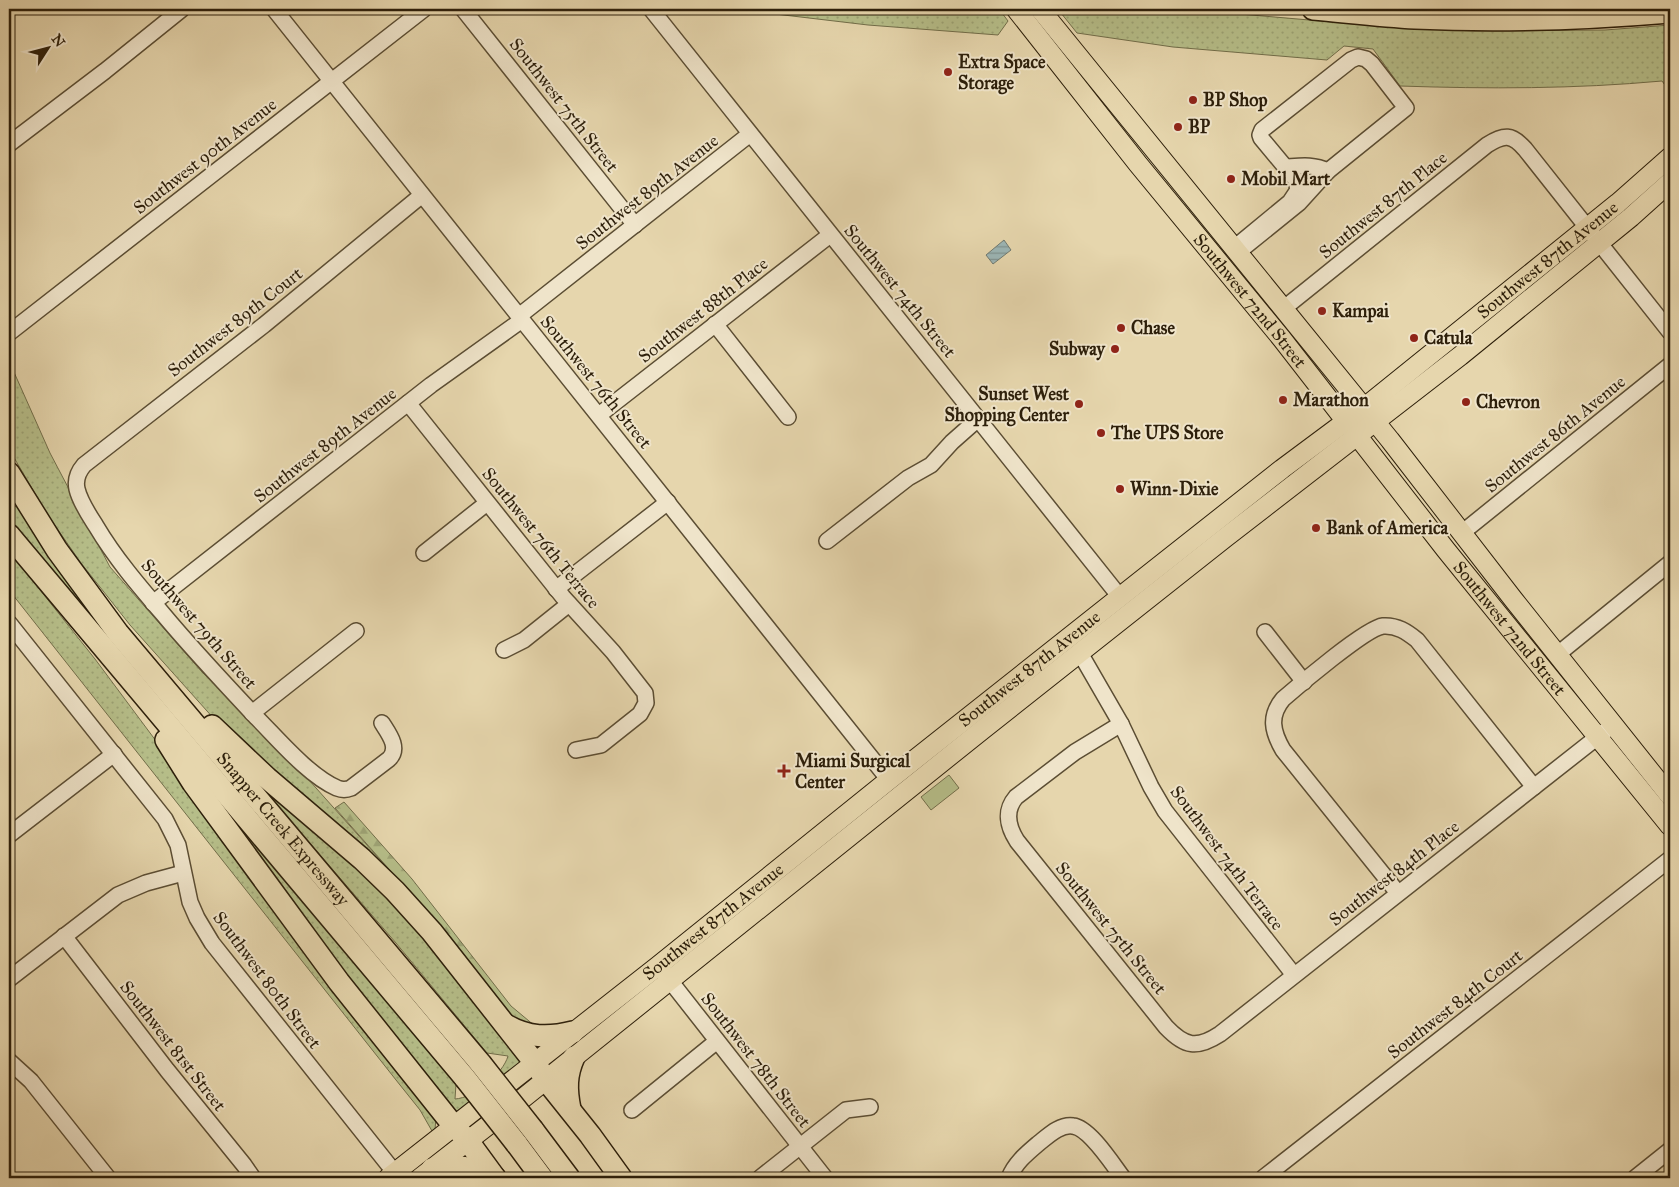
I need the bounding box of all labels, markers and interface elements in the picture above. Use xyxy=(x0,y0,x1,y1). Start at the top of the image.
north arrow xyxy=(22,22,72,72)
text: N xyxy=(48,31,69,51)
street label: Southwest 75th Street xyxy=(505,34,624,177)
place label: Extra Space Storage xyxy=(958,51,1046,95)
marker: Extra Space Storage xyxy=(942,66,954,78)
place label: BP Shop xyxy=(1203,89,1267,112)
street label: Southwest 90th Avenue xyxy=(129,93,281,219)
marker: BP Shop xyxy=(1187,94,1199,106)
place label: BP xyxy=(1188,116,1211,138)
marker: BP xyxy=(1172,121,1184,133)
street label: Southwest 89th Avenue xyxy=(571,130,723,254)
street label: Southwest 87th Place xyxy=(1314,147,1452,263)
place label: Mobil Mart xyxy=(1241,168,1331,190)
marker: Mobil Mart xyxy=(1225,173,1237,185)
street label: Southwest 87th Avenue xyxy=(1473,196,1622,323)
street label: Southwest 74th Street xyxy=(839,220,961,363)
street label: Southwest 72nd Street xyxy=(1189,229,1312,373)
street label: Southwest 88th Place xyxy=(634,253,772,367)
street label: Southwest 89th Court xyxy=(163,262,307,381)
place label: Kampai xyxy=(1332,300,1390,323)
marker: Kampai xyxy=(1316,305,1328,317)
street label: Southwest 76th Street xyxy=(536,311,657,454)
place label: Chase xyxy=(1131,317,1175,339)
marker: Chase xyxy=(1115,322,1127,334)
place label: Catula xyxy=(1424,327,1473,349)
marker: Catula xyxy=(1408,332,1420,344)
place label: Subway xyxy=(1049,338,1107,361)
marker: Subway xyxy=(1109,343,1121,355)
street label: Southwest 86th Avenue xyxy=(1480,371,1630,497)
street label: Southwest 89th Avenue xyxy=(249,383,401,507)
place label: Sunset West Shopping Center xyxy=(944,383,1070,427)
place label: Marathon xyxy=(1293,389,1369,411)
place label: Chevron xyxy=(1476,391,1540,413)
marker: Marathon xyxy=(1277,394,1289,406)
marker: Chevron xyxy=(1460,396,1472,408)
marker: Sunset West Shopping Center xyxy=(1073,398,1085,410)
place label: The UPS Store xyxy=(1110,422,1224,444)
marker: The UPS Store xyxy=(1095,427,1107,439)
street label: Southwest 76th Terrace xyxy=(477,463,605,613)
place label: Winn-Dixie xyxy=(1130,478,1219,500)
marker: Winn-Dixie xyxy=(1114,483,1126,495)
place label: Bank of America xyxy=(1326,517,1448,539)
marker: Bank of America xyxy=(1310,522,1322,534)
street label: Southwest 79th Street xyxy=(136,554,262,694)
street label: Southwest 72nd Street xyxy=(1448,556,1571,701)
street label: Southwest 87th Avenue xyxy=(954,606,1105,732)
street label: Snapper Creek Expressway xyxy=(212,747,355,911)
place label: Miami Surgical Center xyxy=(795,750,911,793)
marker: Miami Surgical Center xyxy=(777,764,791,778)
street label: Southwest 74th Terrace xyxy=(1165,781,1289,935)
street label: Southwest 84th Place xyxy=(1325,815,1463,931)
street label: Southwest 75th Street xyxy=(1051,857,1172,999)
street label: Southwest 87th Avenue xyxy=(638,858,788,985)
street label: Southwest 80th Street xyxy=(208,907,326,1054)
street label: Southwest 84th Court xyxy=(1383,944,1527,1064)
street label: Southwest 81st Street xyxy=(115,976,231,1116)
street label: Southwest 78th Street xyxy=(696,988,816,1132)

